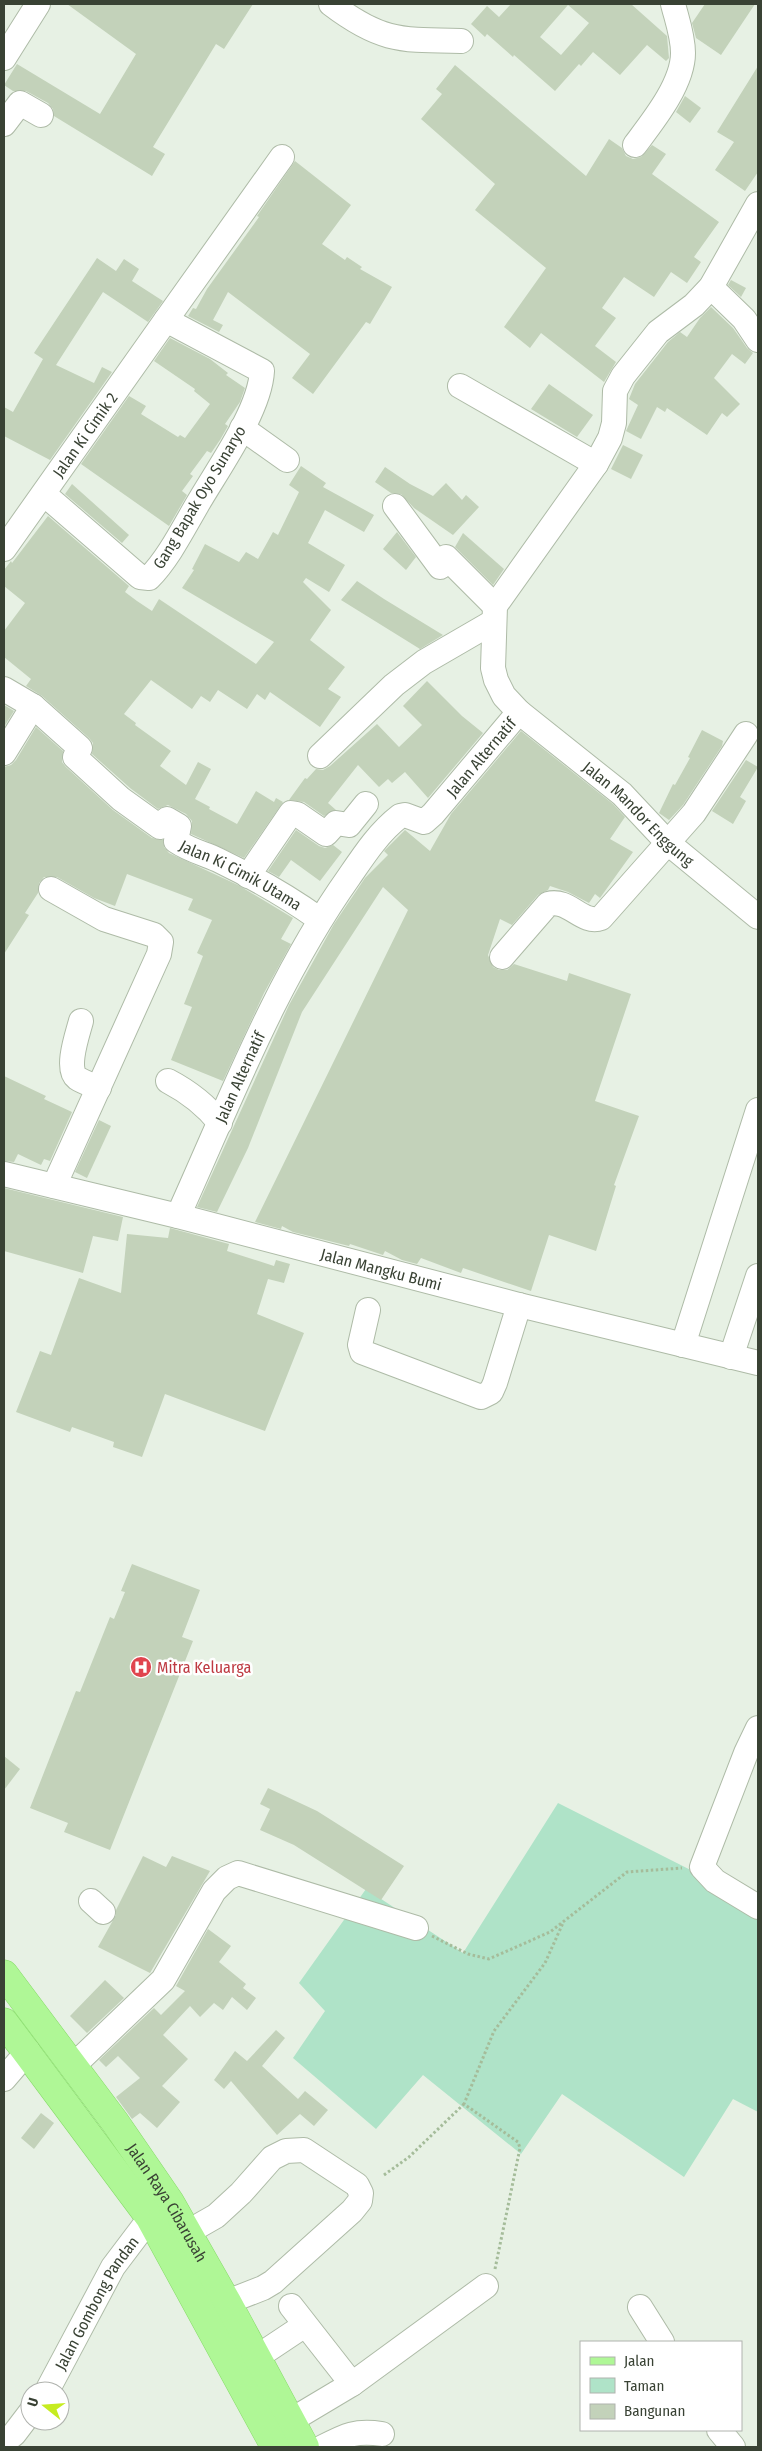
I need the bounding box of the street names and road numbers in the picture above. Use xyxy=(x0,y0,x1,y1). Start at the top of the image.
street label: Jalan Ki Cimik 2 xyxy=(49,389,122,481)
street label: Gang Bapak Oyo Sunaryo xyxy=(149,422,250,572)
street label: Jalan Alternatif xyxy=(443,713,521,801)
street label: Jalan Mandor Enggung xyxy=(579,758,698,871)
street label: Jalan Ki Cimik Utama xyxy=(176,836,305,914)
street label: Jalan Alternatif xyxy=(211,1028,270,1126)
street label: Jalan Mangku Bumi xyxy=(318,1245,444,1294)
street label: Jalan Raya Cibarusah xyxy=(123,2140,211,2265)
street label: Jalan Gombong Pandan xyxy=(51,2233,143,2373)

